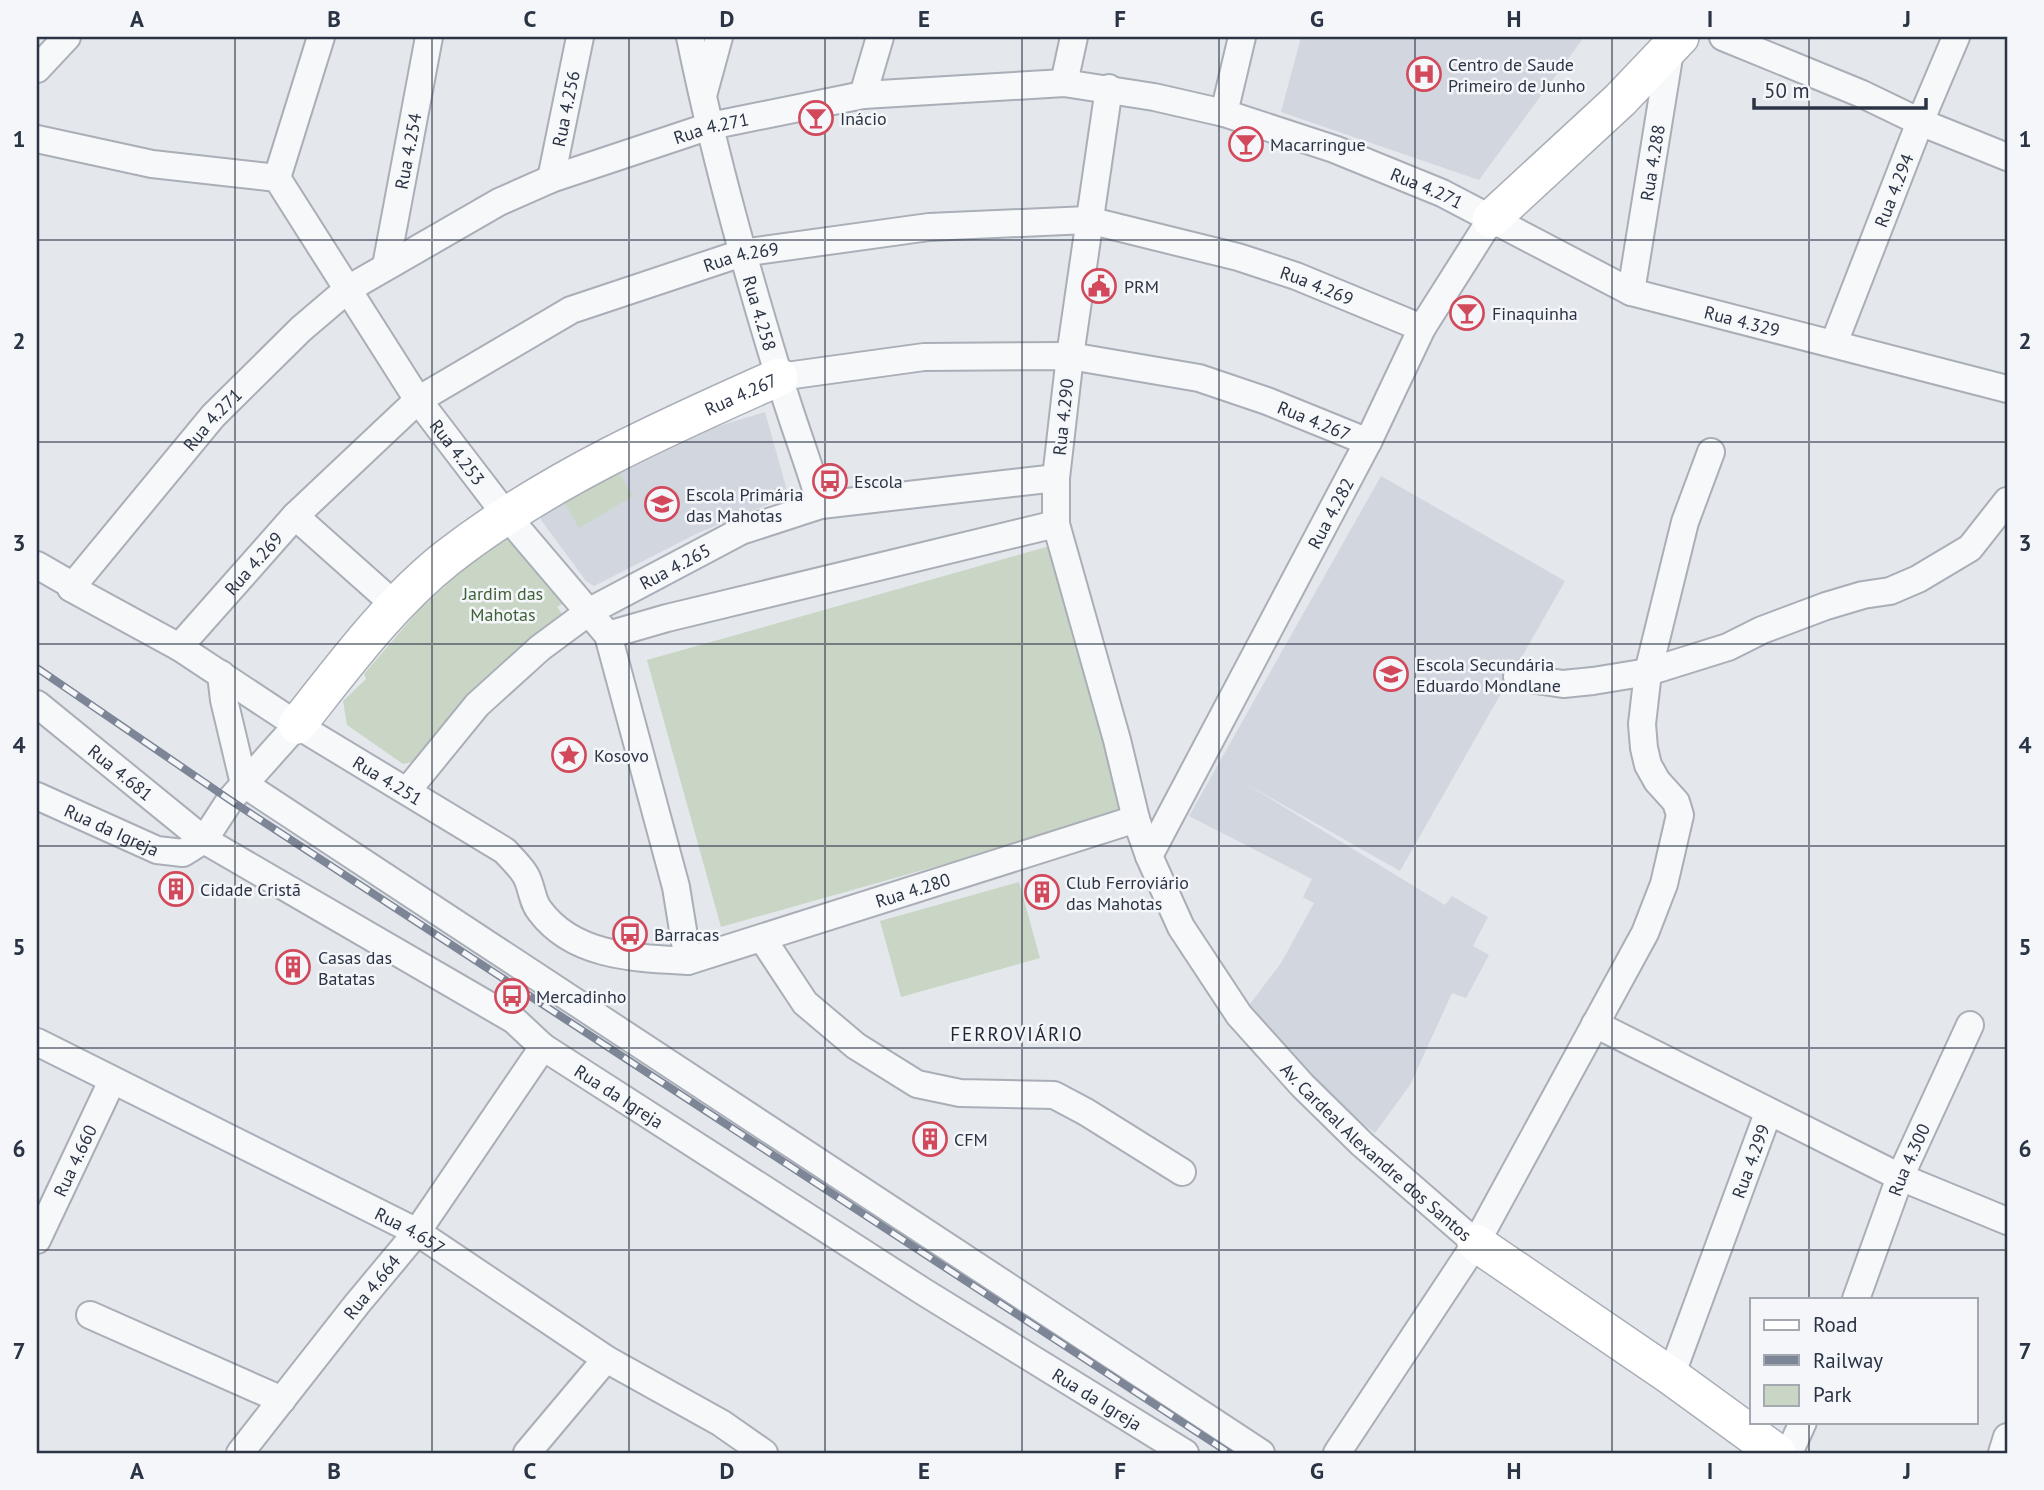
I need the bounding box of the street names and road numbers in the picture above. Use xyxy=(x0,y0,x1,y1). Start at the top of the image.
street label: Rua 4.256 xyxy=(546,68,584,149)
street label: Rua 4.271 xyxy=(671,107,751,149)
street label: Rua 4.254 xyxy=(389,111,426,191)
street label: Rua 4.288 xyxy=(1634,123,1669,203)
street label: Rua 4.294 xyxy=(1869,150,1918,230)
street label: Rua 4.271 xyxy=(1387,162,1467,214)
street label: Rua 4.269 xyxy=(700,237,780,277)
street label: Rua 4.269 xyxy=(1277,260,1357,310)
street label: Rua 4.258 xyxy=(738,273,782,353)
street label: Rua 4.329 xyxy=(1702,300,1782,341)
street label: Rua 4.267 xyxy=(701,368,780,420)
street label: Rua 4.290 xyxy=(1048,377,1078,457)
street label: Rua 4.271 xyxy=(178,383,246,455)
street label: Rua 4.267 xyxy=(1274,395,1354,445)
street label: Rua 4.253 xyxy=(425,414,490,490)
street label: Rua 4.282 xyxy=(1302,474,1359,552)
street label: Rua 4.269 xyxy=(219,527,287,600)
street label: Rua 4.265 xyxy=(635,538,714,594)
street label: Rua 4.681 xyxy=(84,739,158,805)
street label: Rua 4.251 xyxy=(349,750,427,810)
street label: Rua da Igreja xyxy=(61,798,163,861)
street label: Rua 4.280 xyxy=(872,867,953,912)
street label: Av. Cardeal Alexandre dos Santos xyxy=(1276,1058,1477,1246)
street label: Rua da Igreja xyxy=(570,1059,668,1133)
street label: Rua 4.300 xyxy=(1883,1119,1935,1199)
street label: Rua 4.660 xyxy=(48,1120,101,1200)
street label: Rua 4.299 xyxy=(1726,1121,1774,1201)
street label: Rua 4.657 xyxy=(371,1201,450,1259)
street label: Rua 4.664 xyxy=(338,1250,405,1324)
street label: Rua da Igreja xyxy=(1048,1362,1146,1435)

